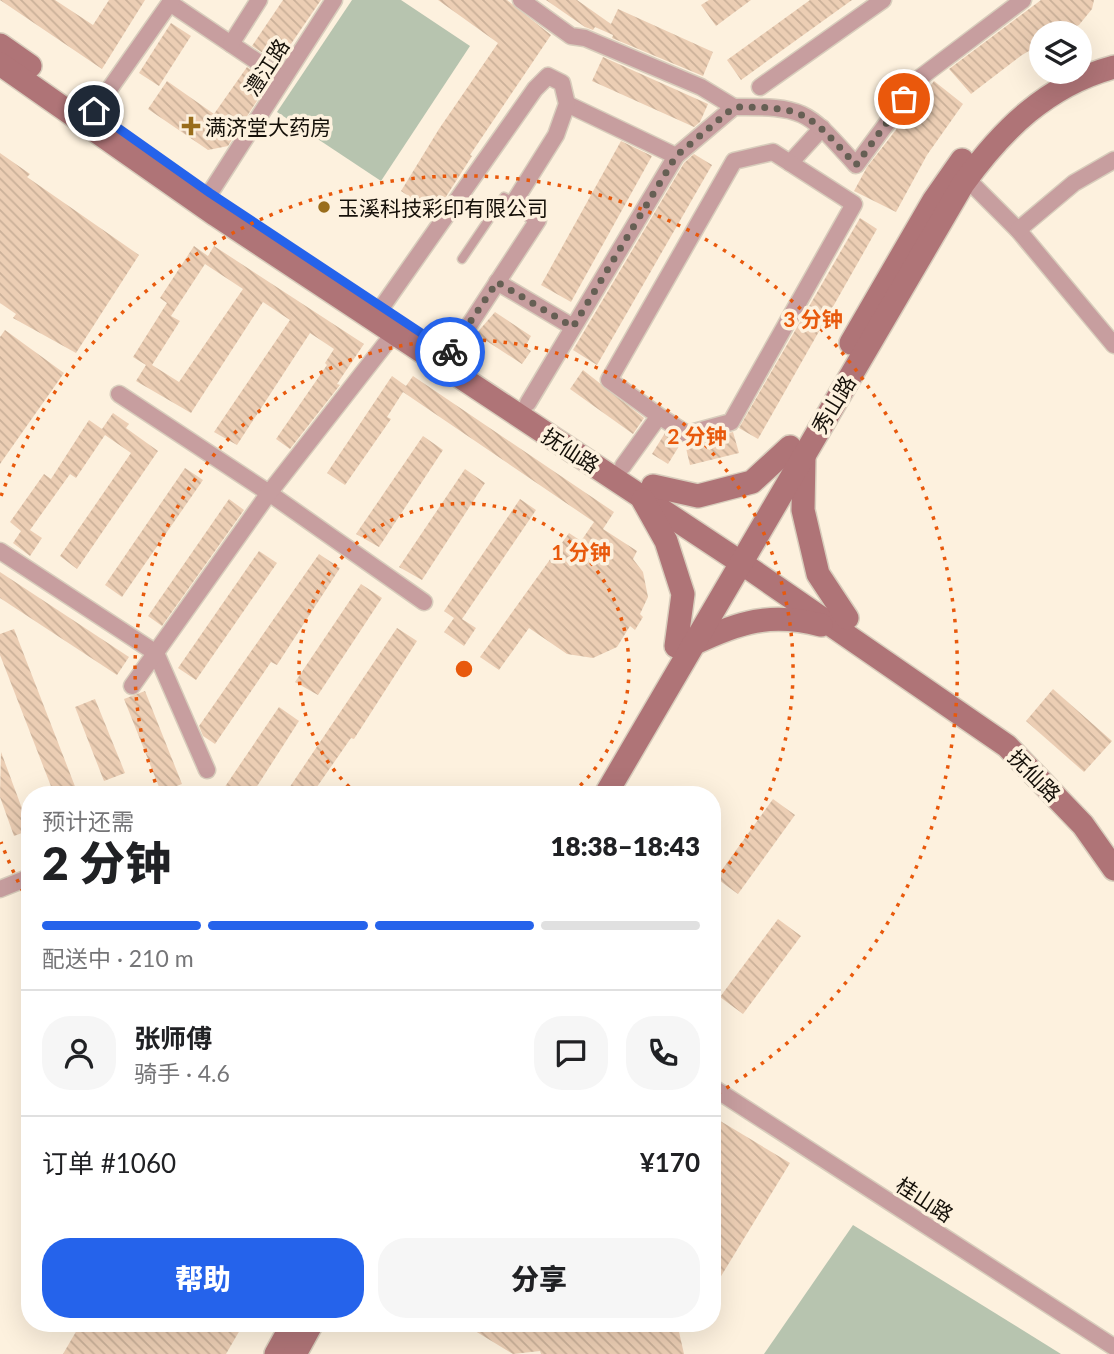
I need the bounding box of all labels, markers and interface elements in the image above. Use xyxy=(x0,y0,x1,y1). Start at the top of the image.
map controls xyxy=(1029,21,1092,84)
button: layers xyxy=(1029,21,1092,84)
street label: 澧江路 xyxy=(238,34,294,100)
pin xyxy=(874,69,934,129)
icon: bag xyxy=(885,80,923,118)
pin xyxy=(64,81,124,141)
icon: home xyxy=(75,92,113,130)
place label: 满济堂大药房 xyxy=(205,114,331,139)
marker: 满济堂大药房 xyxy=(183,118,199,134)
place label: 玉溪科技彩印有限公司 xyxy=(338,195,548,220)
marker: 玉溪科技彩印有限公司 xyxy=(316,199,332,215)
text: 3 分钟 xyxy=(783,306,843,331)
courier xyxy=(415,317,485,387)
icon: bike xyxy=(431,333,469,371)
street label: 秀山路 xyxy=(806,371,860,437)
street label: 抚仙路 xyxy=(538,422,604,478)
text: 2 分钟 xyxy=(667,423,727,448)
text: 1 分钟 xyxy=(551,539,611,564)
centre of rings xyxy=(452,657,476,681)
street label: 抚仙路 xyxy=(1004,744,1066,806)
text: 预计还需 xyxy=(42,807,134,835)
text: 18:38–18:43 xyxy=(550,830,700,862)
text: 2 分钟 xyxy=(42,835,171,890)
text: 配送中 · 210 m xyxy=(42,944,194,972)
button: person xyxy=(42,1016,116,1090)
button: chat xyxy=(534,1016,608,1090)
button: phone xyxy=(626,1016,700,1090)
text: 张师傅 xyxy=(134,1022,212,1054)
text: 骑手 · 4.6 xyxy=(134,1059,230,1087)
text: ¥170 xyxy=(640,1146,700,1178)
text: 订单 #1060 xyxy=(42,1147,176,1179)
street label: 桂山路 xyxy=(892,1171,958,1227)
button: 帮助 xyxy=(42,1238,364,1318)
button: 分享 xyxy=(378,1238,700,1318)

